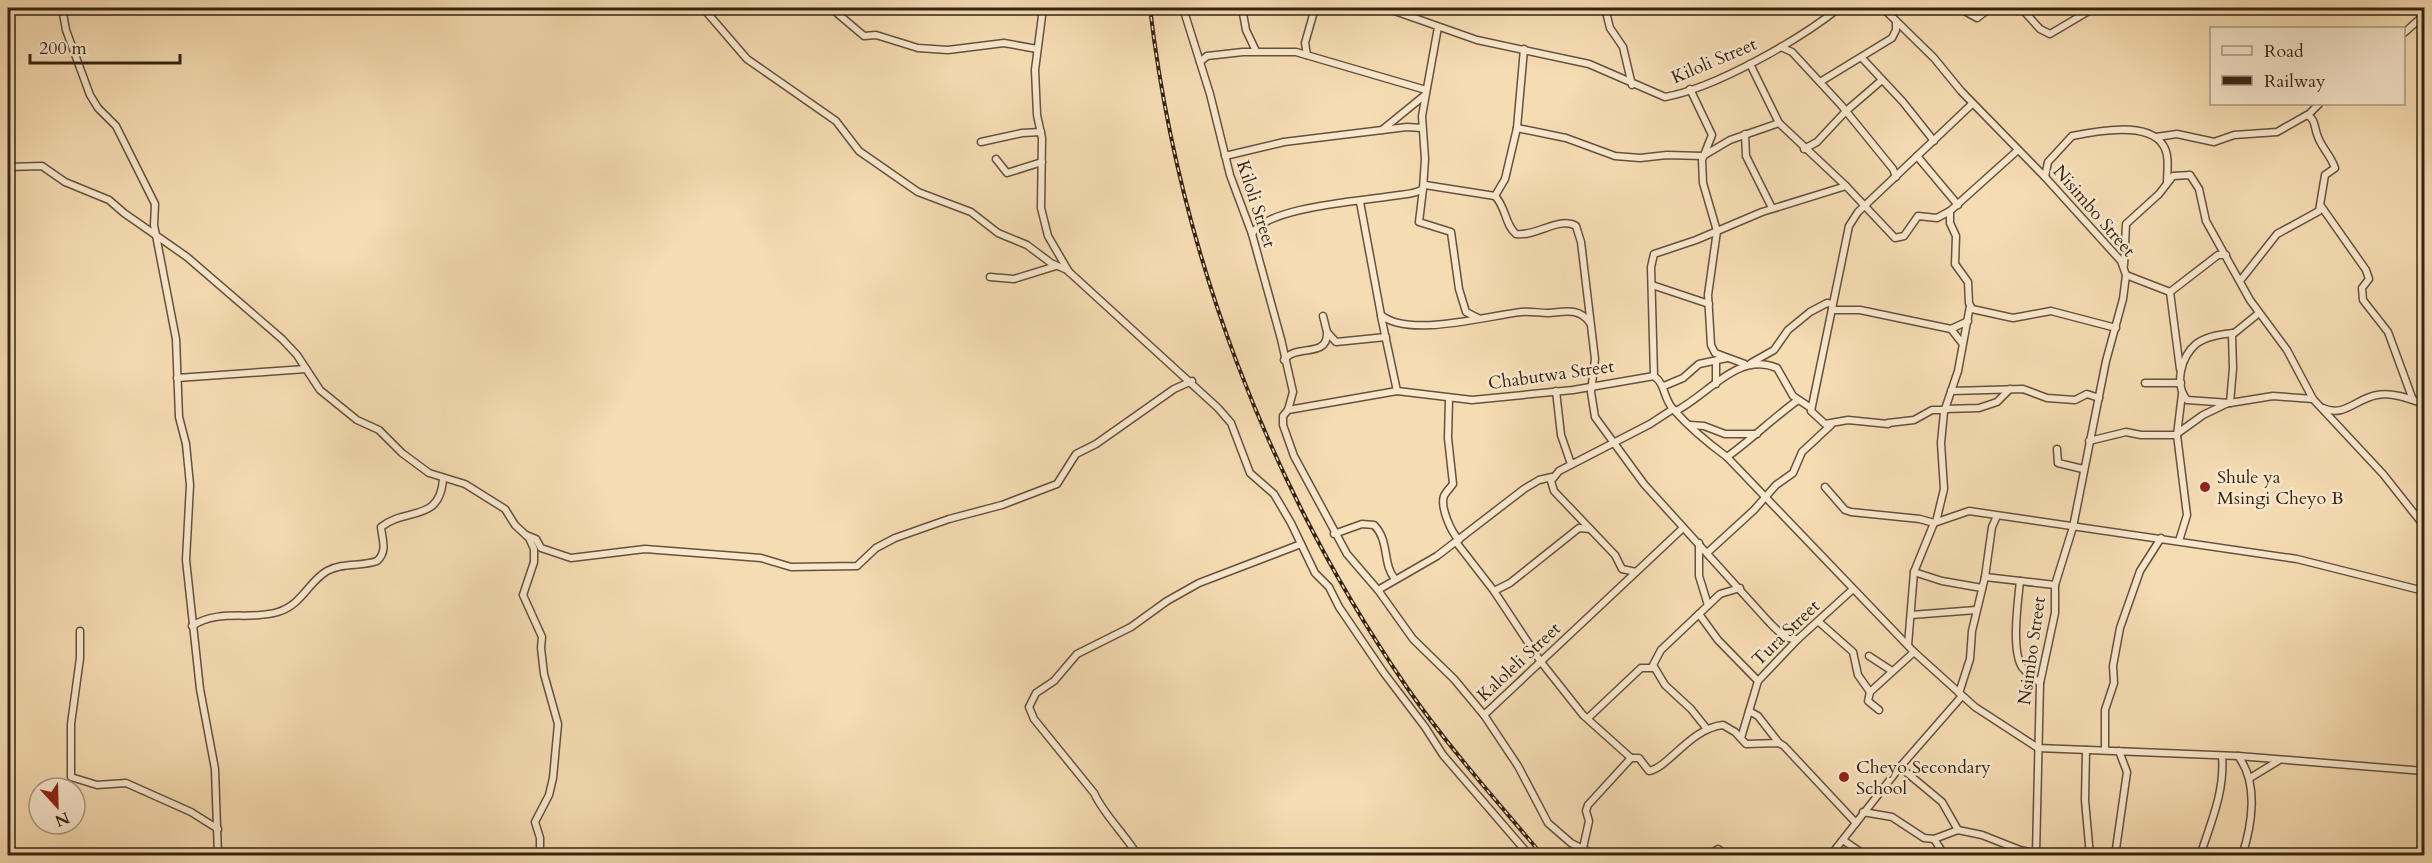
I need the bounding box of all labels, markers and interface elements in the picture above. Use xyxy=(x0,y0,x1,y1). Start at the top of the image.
scale bar xyxy=(30,27,180,65)
legend xyxy=(2210,27,2405,105)
street label: Kiloli Street xyxy=(1667,32,1761,90)
text: 200 m xyxy=(39,36,87,61)
text: Road xyxy=(2264,39,2304,64)
text: Railway xyxy=(2264,69,2326,94)
street label: Kiloli Street xyxy=(1230,157,1282,251)
street label: Nisimbo Street xyxy=(2047,160,2141,263)
street label: Chabutwa Street xyxy=(1486,354,1616,396)
place label: Shule ya Msingi Cheyo B xyxy=(2217,465,2343,511)
marker: Shule ya Msingi Cheyo B xyxy=(2198,480,2212,494)
street label: Tura Street xyxy=(1747,594,1826,672)
street label: Nsimbo Street xyxy=(2012,595,2052,707)
street label: Kaloleli Street xyxy=(1472,616,1567,707)
place label: Cheyo Secondary School xyxy=(1856,755,1991,801)
marker: Cheyo Secondary School xyxy=(1837,770,1851,784)
north arrow xyxy=(27,776,87,836)
text: N xyxy=(52,806,73,832)

